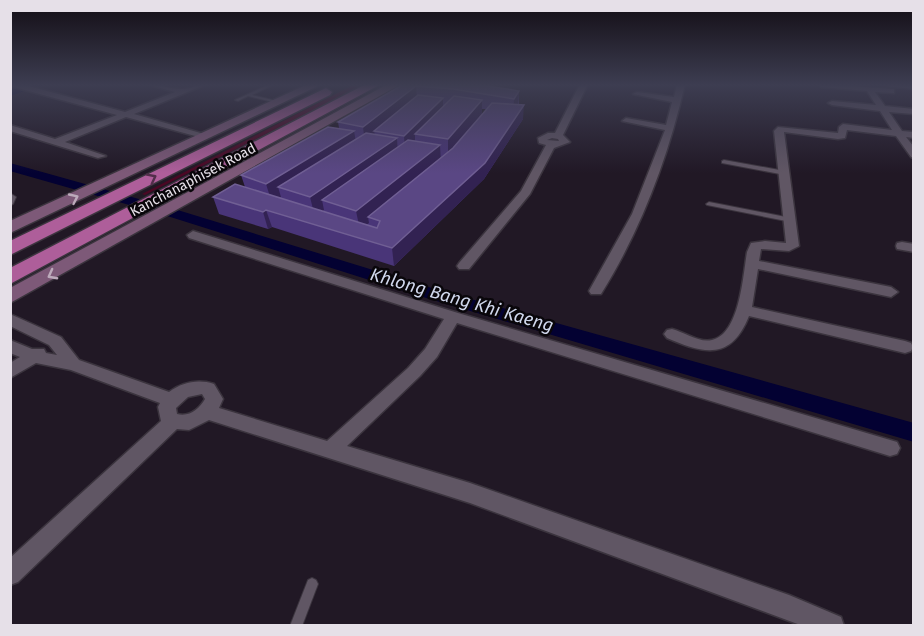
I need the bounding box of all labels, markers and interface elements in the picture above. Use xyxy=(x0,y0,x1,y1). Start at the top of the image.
street label: Kanchanaphisek Road xyxy=(127,140,259,220)
one-way arrow xyxy=(145,174,156,186)
one-way arrow xyxy=(67,194,78,206)
water label: Khlong Bang Khi Kaeng xyxy=(368,263,556,337)
one-way arrow xyxy=(48,268,58,279)

